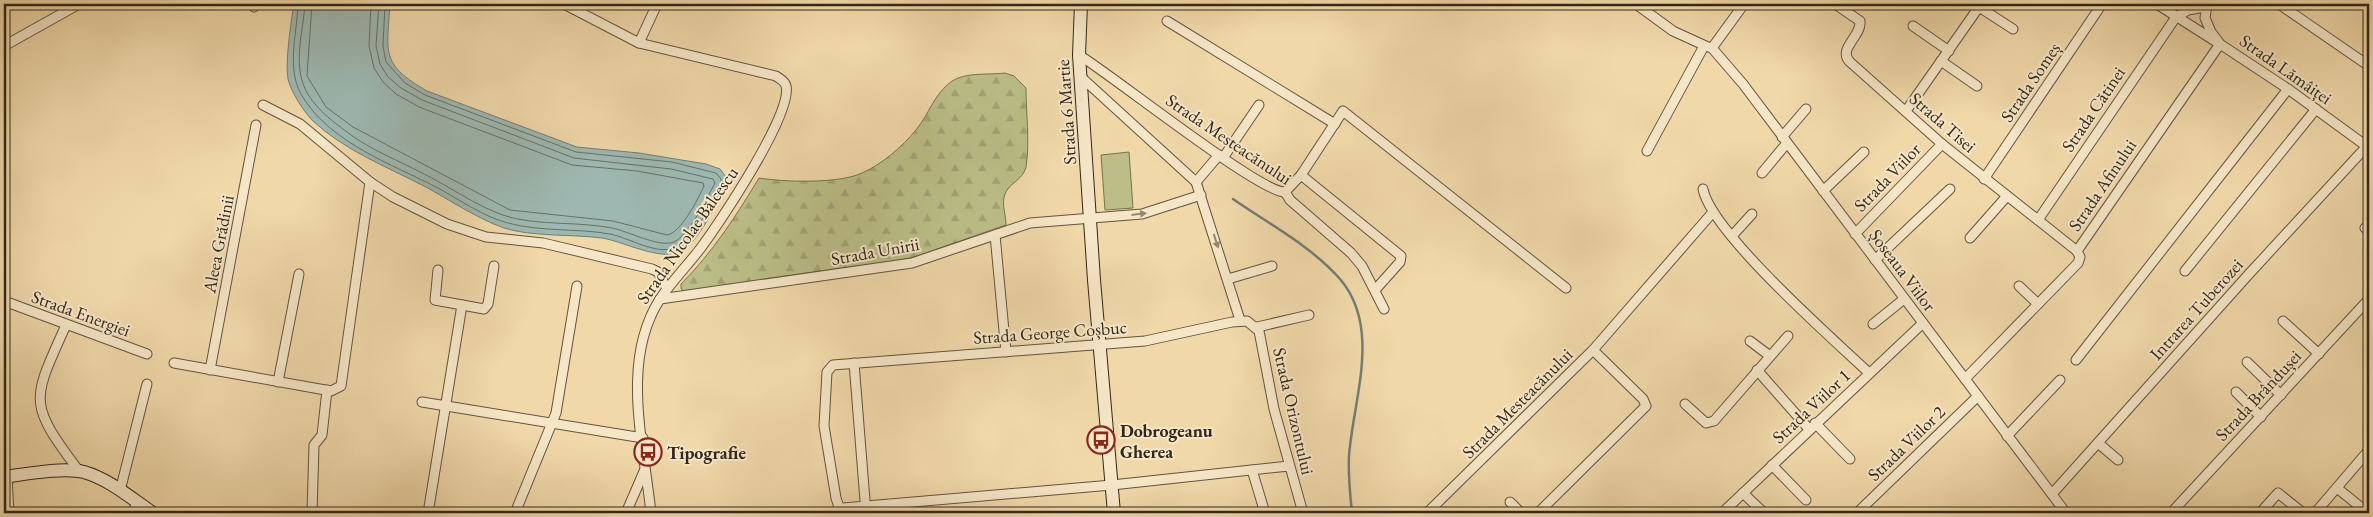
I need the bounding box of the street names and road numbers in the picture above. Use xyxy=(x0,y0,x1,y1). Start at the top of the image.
street label: Strada Lămâiței xyxy=(2235,29,2337,110)
street label: Strada Someș xyxy=(1995,38,2065,126)
street label: Strada 6 Martie xyxy=(1051,59,1081,165)
street label: Strada Cătinei xyxy=(2056,61,2130,156)
street label: Strada Tisei xyxy=(1905,87,1981,158)
street label: Strada Mesteacănului xyxy=(1162,88,1297,190)
street label: Strada Afinului xyxy=(2063,134,2142,235)
street label: Strada Viilor xyxy=(1849,138,1925,216)
street label: Strada Nicolae Bălcescu xyxy=(631,162,743,308)
street label: Aleea Grădinii xyxy=(197,192,239,296)
street label: Șoseaua Viilor xyxy=(1865,224,1941,316)
street label: Strada Unirii xyxy=(829,232,921,270)
street label: Intrarea Tuberozei xyxy=(2144,253,2248,365)
street label: Strada Energiei xyxy=(28,284,134,342)
street label: Strada George Coșbuc xyxy=(972,315,1128,349)
street label: Strada Mesteacănului xyxy=(1457,342,1578,463)
street label: Strada Brândușei xyxy=(2210,344,2306,445)
street label: Strada Orizontului xyxy=(1268,345,1320,477)
street label: Strada Viilor 1 xyxy=(1767,364,1855,448)
street label: Strada Viilor 2 xyxy=(1862,400,1950,486)

